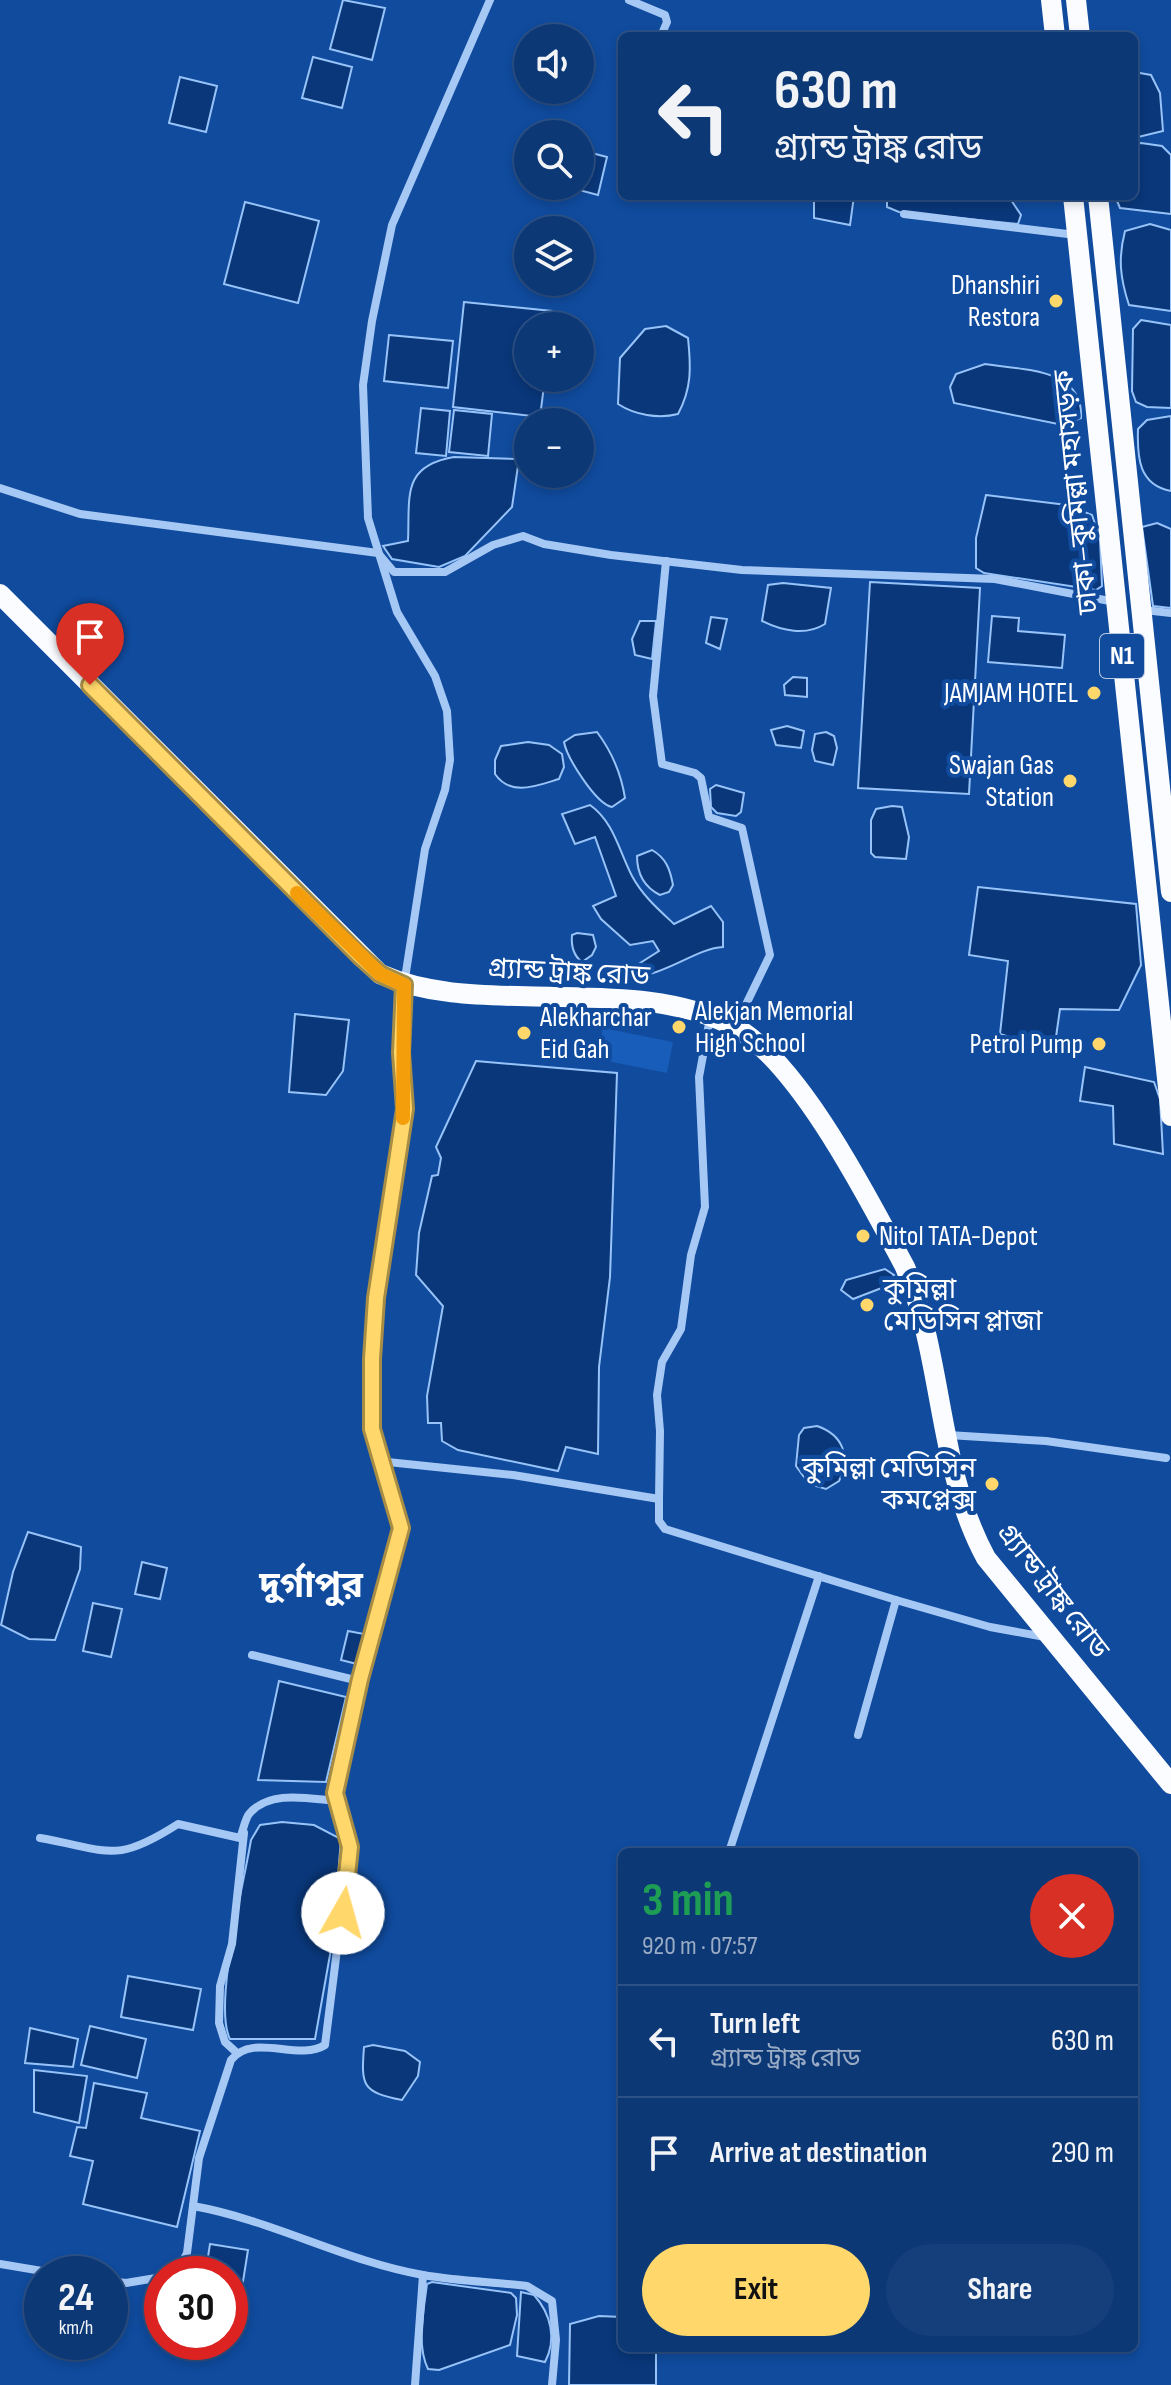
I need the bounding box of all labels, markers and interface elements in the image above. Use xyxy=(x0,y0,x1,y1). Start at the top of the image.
map controls xyxy=(514,24,594,488)
button: sound xyxy=(514,24,594,104)
text: 630 m xyxy=(774,58,898,125)
icon: left xyxy=(642,64,746,168)
button: search xyxy=(514,120,594,200)
text: গ্র্যান্ড ট্রাঙ্ক রোড xyxy=(774,127,982,170)
button: layers xyxy=(514,216,594,296)
place label: Dhanshiri Restora xyxy=(951,269,1040,334)
marker: Dhanshiri Restora xyxy=(1047,292,1065,310)
button: + xyxy=(514,312,594,392)
street label: ঢাকা–কুমিল্লা মহাসড়ক xyxy=(1046,368,1105,617)
button: − xyxy=(514,408,594,488)
pin xyxy=(56,603,124,685)
icon: arrive xyxy=(68,615,112,659)
road number: N1 xyxy=(1100,634,1144,678)
place label: JAMJAM HOTEL xyxy=(943,677,1078,710)
marker: JAMJAM HOTEL xyxy=(1085,684,1103,702)
place label: Swajan Gas Station xyxy=(949,749,1054,814)
marker: Swajan Gas Station xyxy=(1061,772,1079,790)
street label: গ্র্যান্ড ট্রাঙ্ক রোড xyxy=(487,950,652,993)
place label: Alekjan Memorial High School xyxy=(694,995,853,1060)
place label: Alekharchar Eid Gah xyxy=(539,1001,652,1066)
marker: Alekjan Memorial High School xyxy=(670,1018,688,1036)
marker: Alekharchar Eid Gah xyxy=(515,1024,533,1042)
place label: Petrol Pump xyxy=(970,1028,1083,1061)
marker: Petrol Pump xyxy=(1090,1035,1108,1053)
place label: Nitol TATA-Depot xyxy=(879,1220,1038,1253)
marker: Nitol TATA-Depot xyxy=(854,1227,872,1245)
place label: কুমিল্লা মেডিসিন প্লাজা xyxy=(882,1272,1043,1338)
marker: কুমিল্লা মেডিসিন প্লাজা xyxy=(858,1296,876,1314)
place label: কুমিল্লা মেডিসিন কমপ্লেক্স xyxy=(801,1451,977,1517)
marker: কুমিল্লা মেডিসিন কমপ্লেক্স xyxy=(983,1475,1001,1493)
street label: গ্র্যান্ড ট্রাঙ্ক রোড xyxy=(990,1516,1117,1666)
district label: দুর্গাপুর xyxy=(258,1562,364,1608)
position arrow xyxy=(301,1871,385,1955)
text: 3 min xyxy=(642,1872,734,1929)
button: close xyxy=(1030,1874,1114,1958)
text: 920 m · 07:57 xyxy=(642,1931,758,1962)
text: Turn left xyxy=(710,2006,800,2042)
icon: left xyxy=(642,2019,686,2063)
text: 630 m xyxy=(1051,2023,1114,2059)
text: গ্র্যান্ড ট্রাঙ্ক রোড xyxy=(710,2043,861,2074)
icon: arrive xyxy=(642,2131,686,2175)
text: Arrive at destination xyxy=(710,2135,927,2171)
text: 290 m xyxy=(1051,2135,1114,2171)
button: Exit xyxy=(642,2244,870,2336)
button: Share xyxy=(886,2244,1114,2336)
speed limit sign: 30 xyxy=(144,2256,248,2360)
text: 24 xyxy=(58,2274,94,2322)
text: km/h xyxy=(59,2316,93,2340)

